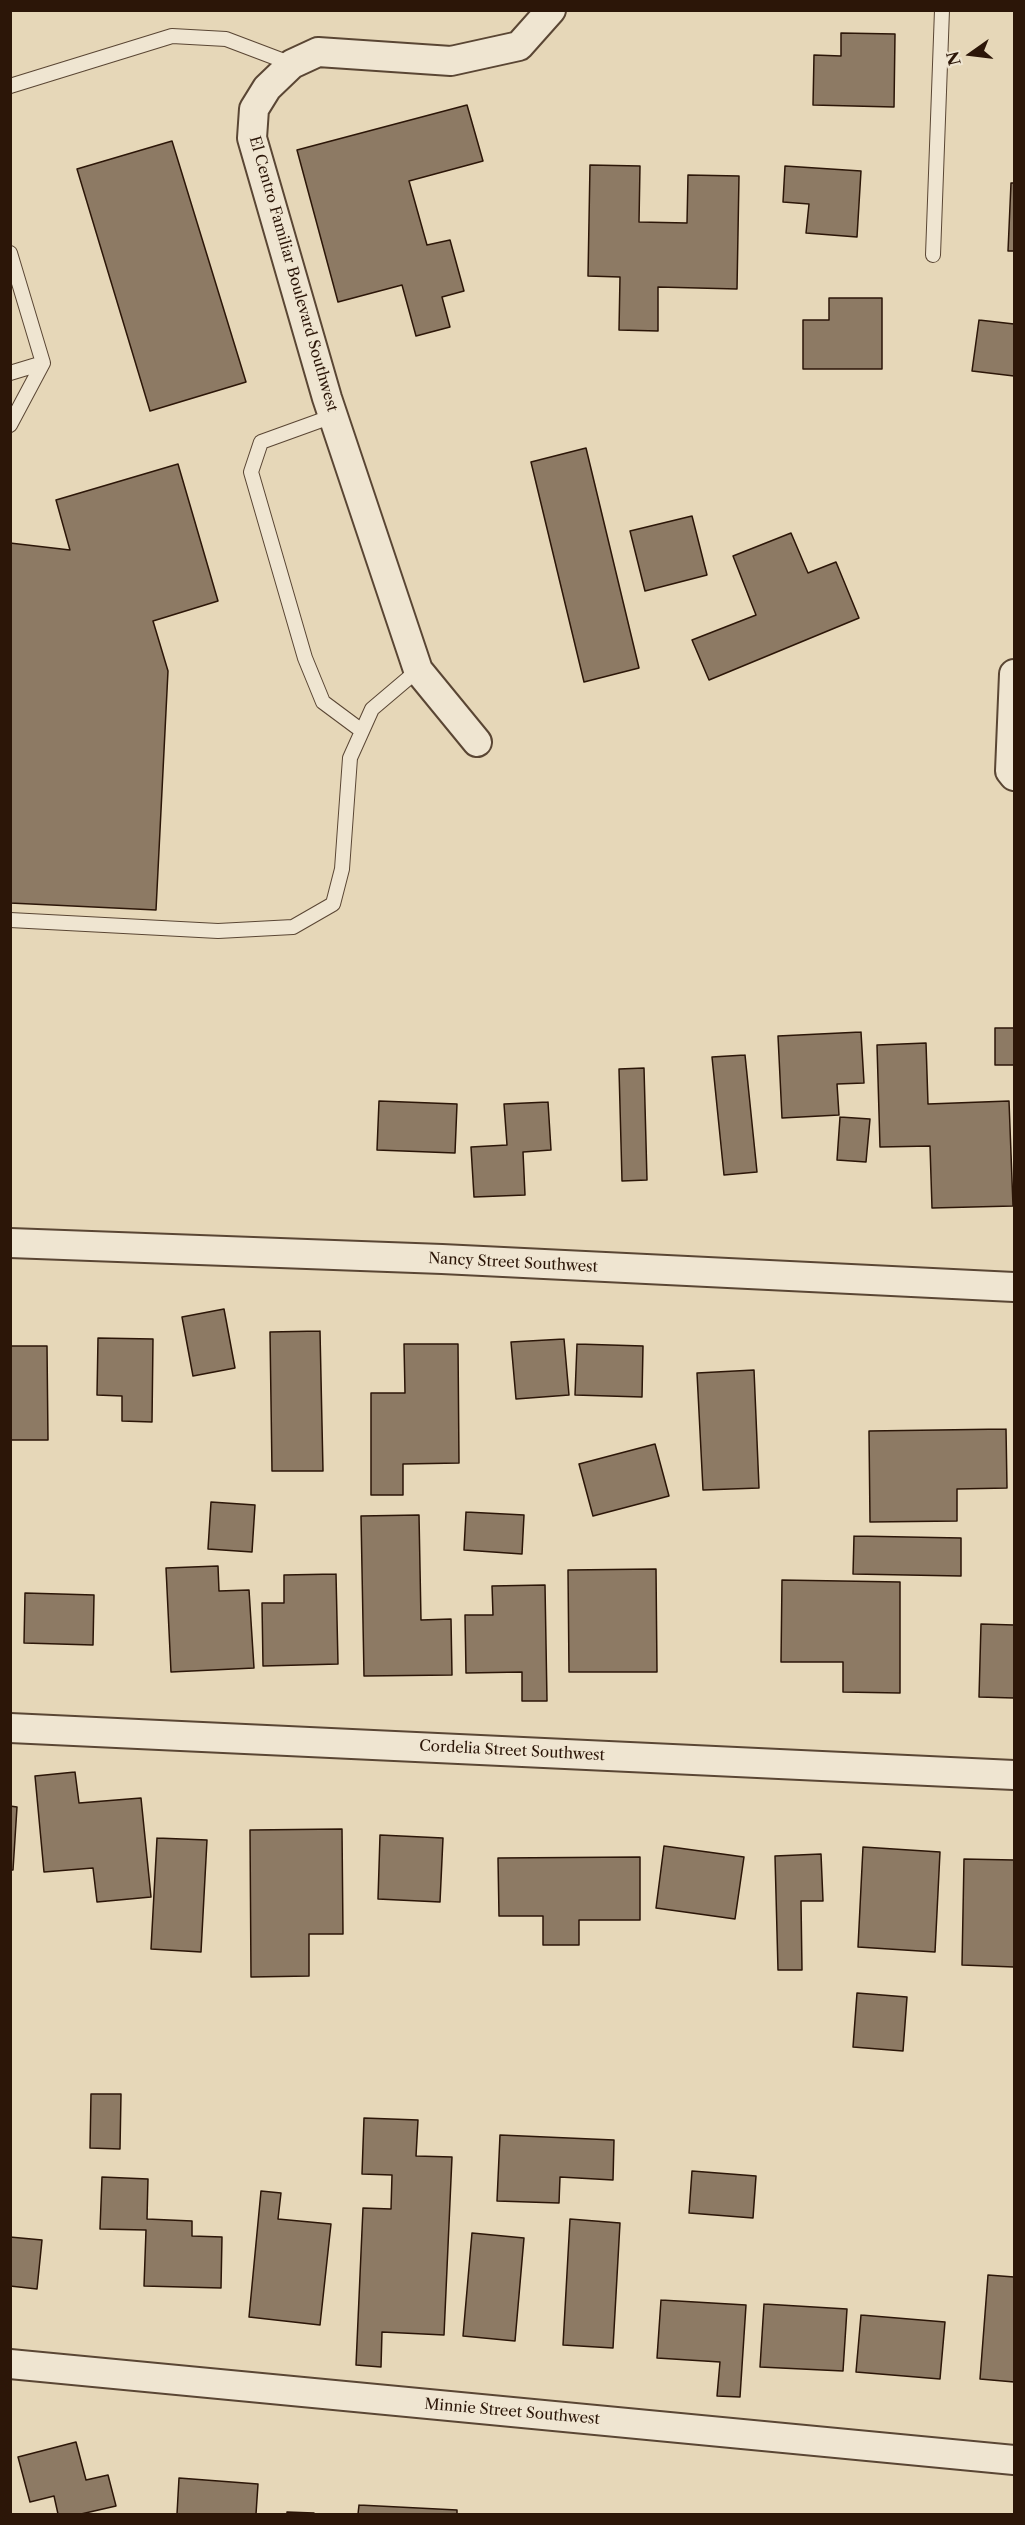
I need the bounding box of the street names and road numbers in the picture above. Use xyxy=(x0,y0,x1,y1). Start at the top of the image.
street label: El Centro Familiar Boulevard Southwest xyxy=(245,134,341,414)
street label: Nancy Street Southwest xyxy=(428,1250,598,1276)
street label: Cordelia Street Southwest xyxy=(419,1737,605,1765)
street label: Minnie Street Southwest xyxy=(424,2395,600,2429)

